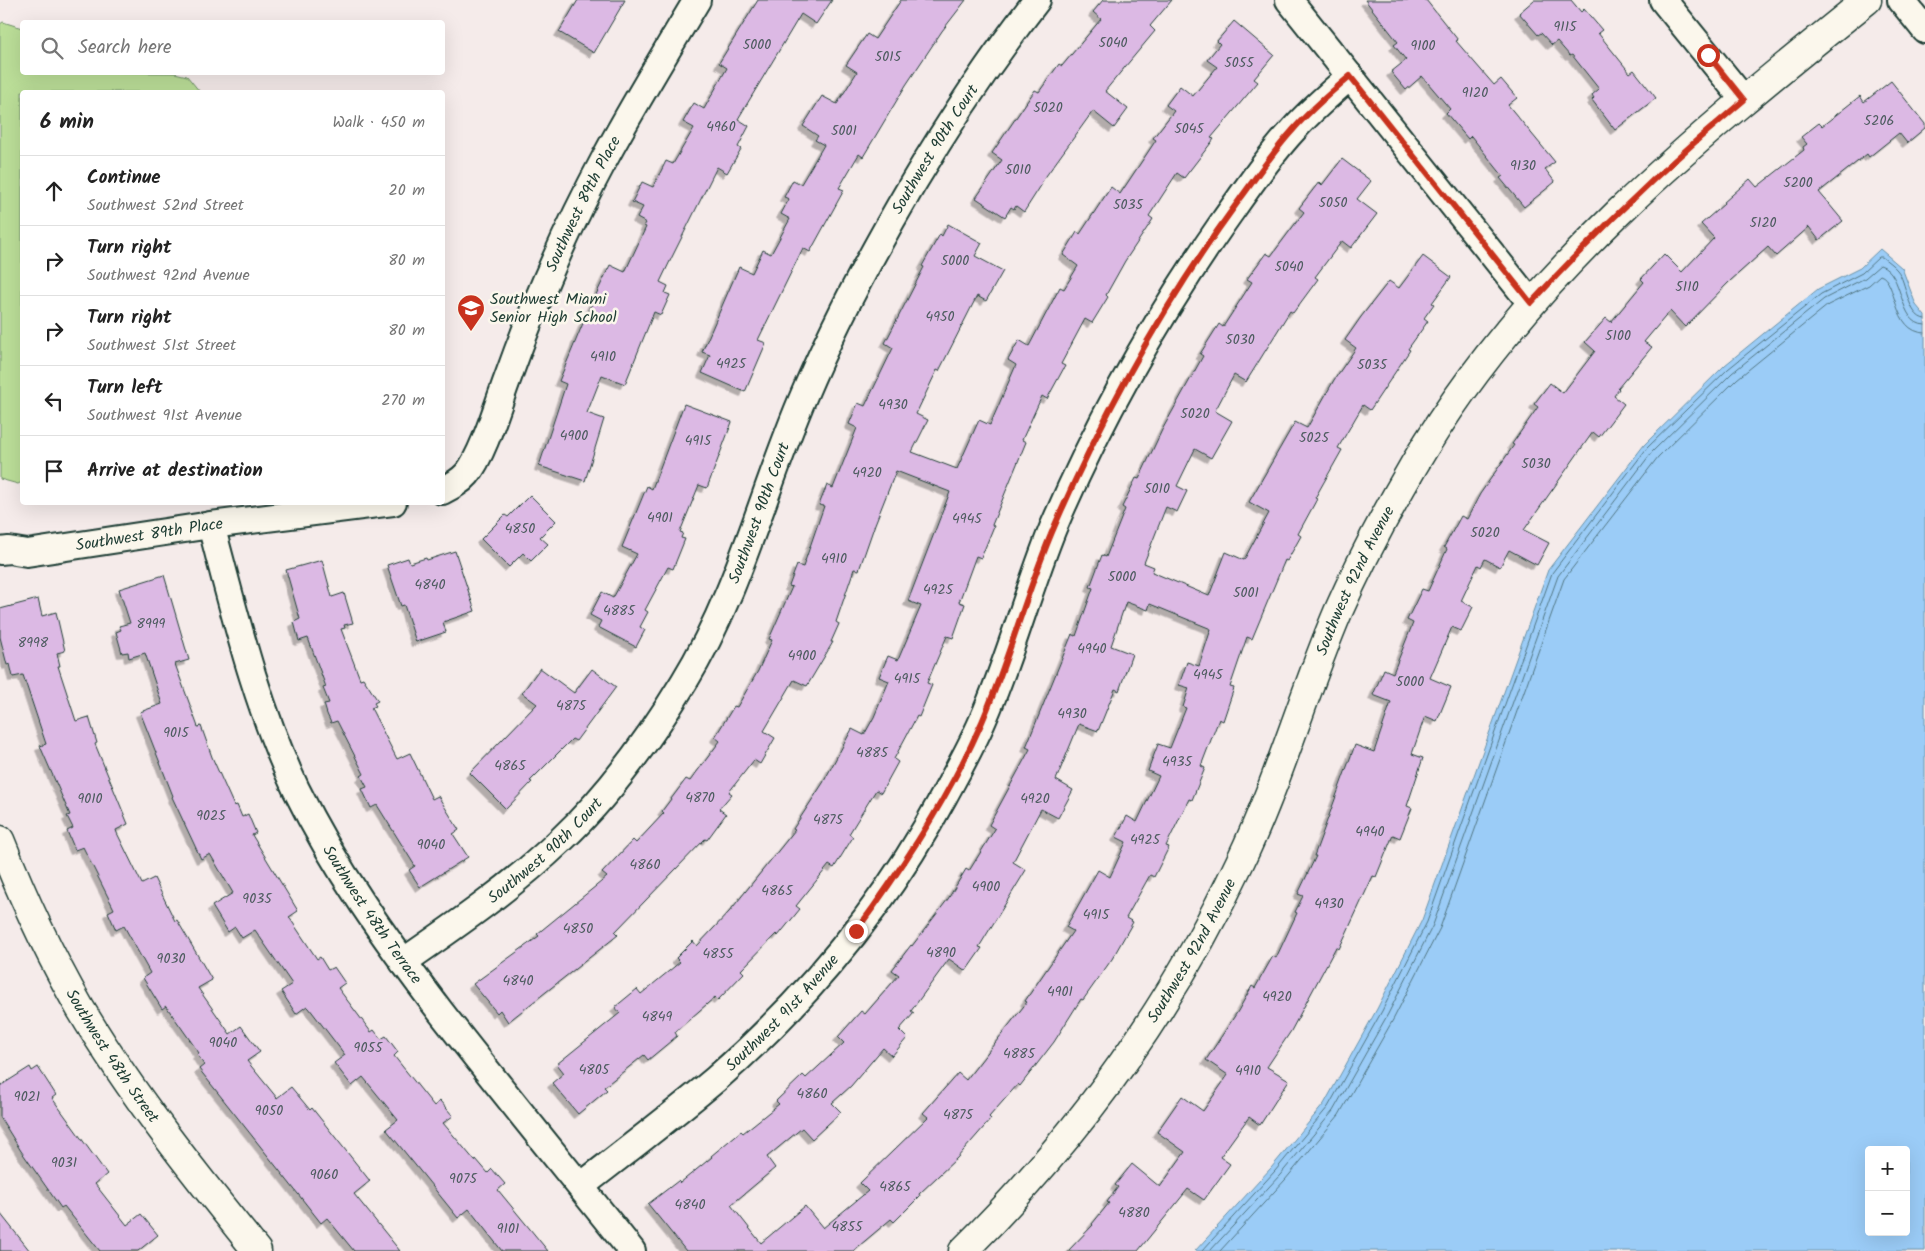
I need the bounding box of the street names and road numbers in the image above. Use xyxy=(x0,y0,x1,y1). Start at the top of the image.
street label: Southwest 90th Court xyxy=(885,79,985,219)
street label: Southwest 89th Place xyxy=(539,131,627,276)
street label: Southwest 90th Court xyxy=(722,438,797,587)
street label: Southwest 92nd Avenue xyxy=(1309,501,1401,659)
street label: Southwest 89th Place xyxy=(74,511,224,558)
street label: Southwest 90th Court xyxy=(482,791,609,910)
street label: Southwest 48th Terrace xyxy=(316,840,428,990)
street label: Southwest 92nd Avenue xyxy=(1141,874,1243,1028)
street label: Southwest 91st Avenue xyxy=(720,948,845,1077)
street label: Southwest 48th Street xyxy=(59,984,166,1129)

